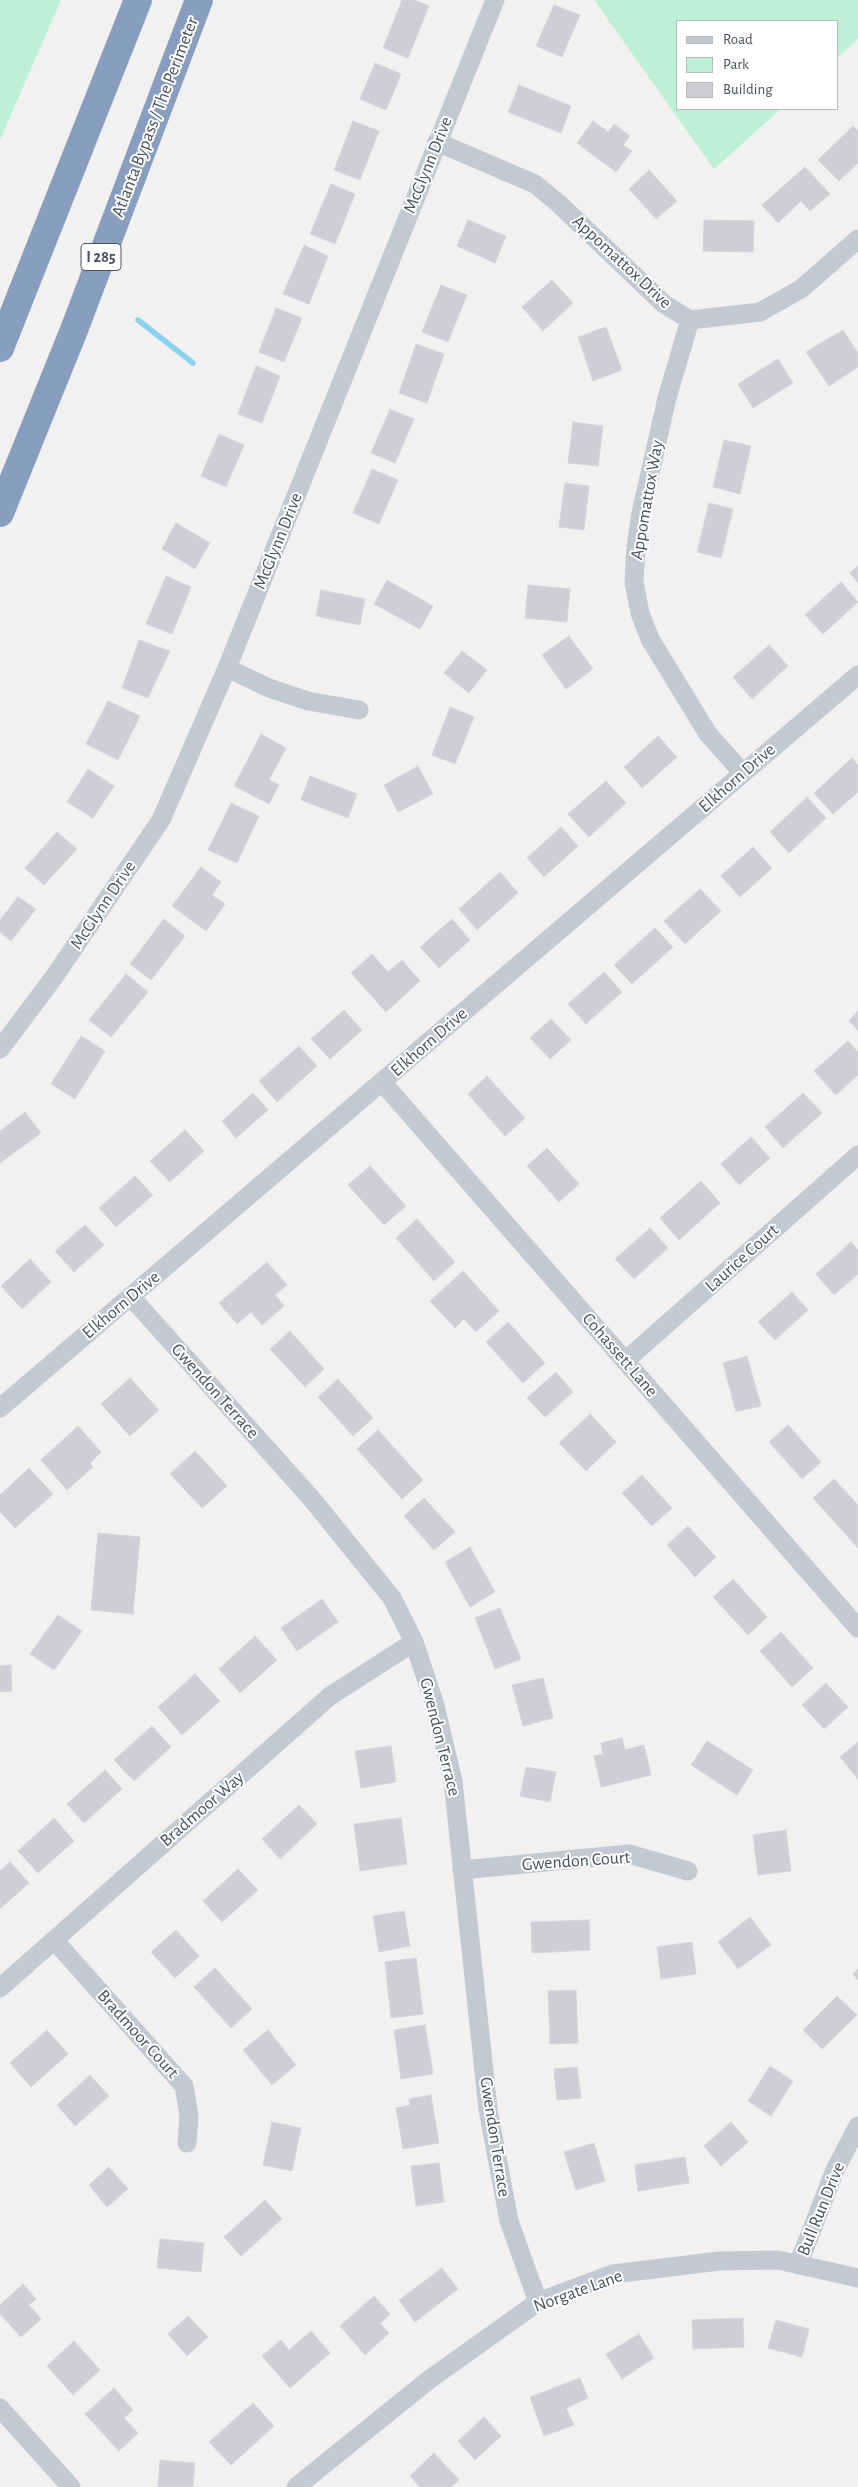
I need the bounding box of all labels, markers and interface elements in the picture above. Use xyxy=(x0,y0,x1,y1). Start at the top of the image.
street label: Atlanta Bypass / The Perimeter xyxy=(107,14,203,220)
legend xyxy=(676,20,838,110)
text: Road xyxy=(723,32,753,47)
text: Park xyxy=(723,57,749,72)
text: Building xyxy=(723,82,773,97)
street label: McGlynn Drive xyxy=(399,114,457,216)
street label: Appomattox Drive xyxy=(568,211,676,313)
road number: I 285 xyxy=(81,243,121,270)
street label: Appomattox Way xyxy=(626,438,668,562)
street label: McGlynn Drive xyxy=(249,490,307,592)
street label: Elkhorn Drive xyxy=(694,739,780,817)
street label: McGlynn Drive xyxy=(65,857,141,953)
street label: Elkhorn Drive xyxy=(386,1003,472,1081)
street label: Laurice Court xyxy=(701,1219,783,1297)
street label: Elkhorn Drive xyxy=(78,1266,164,1344)
street label: Cohassett Lane xyxy=(577,1308,663,1402)
street label: Gwendon Terrace xyxy=(166,1339,264,1443)
street label: Gwendon Terrace xyxy=(415,1676,465,1798)
street label: Bradmoor Way xyxy=(156,1767,248,1851)
street label: Gwendon Court xyxy=(521,1846,631,1876)
street label: Bradmoor Court xyxy=(93,1985,183,2083)
street label: Gwendon Terrace xyxy=(475,2076,515,2198)
street label: Bull Run Drive xyxy=(792,2159,850,2259)
street label: Norgate Lane xyxy=(531,2265,625,2317)

